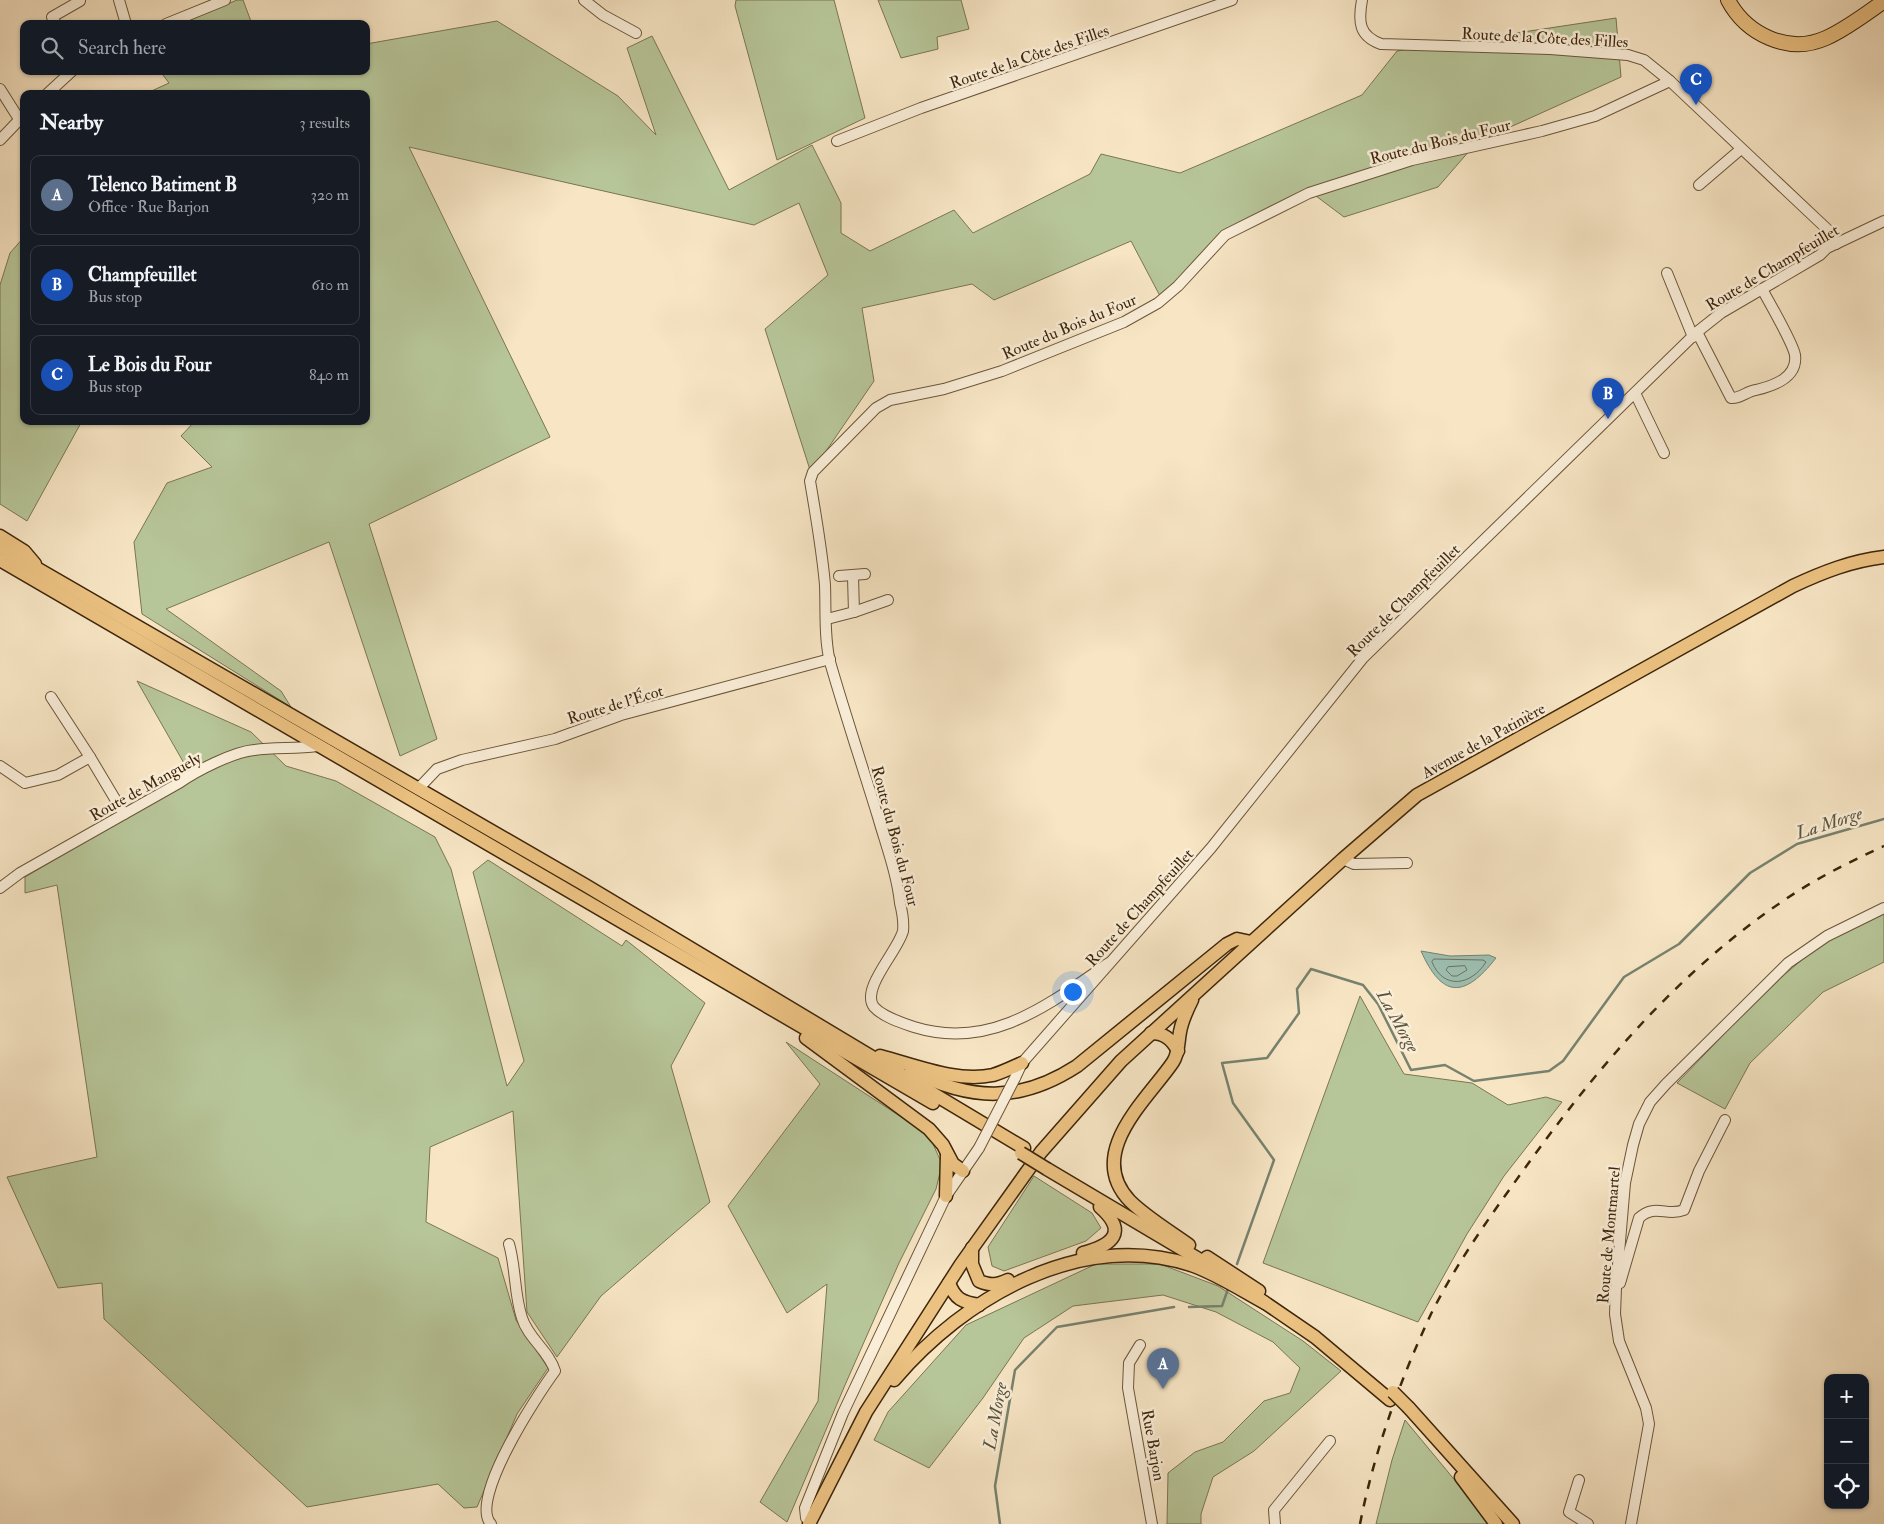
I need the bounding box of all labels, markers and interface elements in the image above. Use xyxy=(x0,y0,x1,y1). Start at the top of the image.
search box xyxy=(20,20,370,75)
street label: Route de la Côte des Filles xyxy=(947,20,1112,94)
street label: Route de la Côte des Filles xyxy=(1461,24,1629,52)
icon: search xyxy=(38,34,66,62)
text: Search here xyxy=(78,36,166,60)
pin: C xyxy=(1680,64,1712,105)
text: Nearby xyxy=(40,109,103,136)
text: 3 results xyxy=(299,113,350,133)
street label: Route du Bois du Four xyxy=(1368,115,1513,169)
text: Telenco Batiment B xyxy=(88,173,237,197)
text: A xyxy=(52,185,62,205)
text: 320 m xyxy=(311,185,349,205)
text: Office · Rue Barjon xyxy=(88,197,209,217)
street label: Route de Champfeuillet xyxy=(1702,220,1843,316)
text: Champfeuillet xyxy=(88,263,197,287)
text: B xyxy=(52,275,62,295)
text: 610 m xyxy=(311,275,349,295)
text: Bus stop xyxy=(88,287,142,307)
street label: Route du Bois du Four xyxy=(999,290,1140,364)
text: Le Bois du Four xyxy=(88,353,212,377)
text: C xyxy=(51,365,63,385)
text: 840 m xyxy=(309,365,349,385)
text: Bus stop xyxy=(88,377,142,397)
pin: B xyxy=(1592,378,1624,419)
street label: Route de Champfeuillet xyxy=(1343,540,1465,662)
street label: Route de l'Écot xyxy=(565,680,666,729)
street label: Avenue de la Patinière xyxy=(1417,698,1549,784)
street label: Route de Manguely xyxy=(86,747,206,826)
street label: Route du Bois du Four xyxy=(867,764,923,909)
water label: La Morge xyxy=(1792,802,1866,845)
street label: Route de Champfeuillet xyxy=(1081,845,1199,971)
your location xyxy=(1060,979,1086,1005)
water label: La Morge xyxy=(1370,985,1425,1058)
street label: Route de Montmartel xyxy=(1593,1166,1625,1304)
pin: A xyxy=(1147,1348,1179,1389)
map controls xyxy=(1824,1374,1869,1509)
button: + xyxy=(1824,1374,1869,1419)
water label: La Morge xyxy=(978,1379,1013,1453)
street label: Rue Barjon xyxy=(1137,1408,1169,1483)
button: − xyxy=(1824,1419,1869,1464)
button: locate xyxy=(1824,1464,1869,1509)

